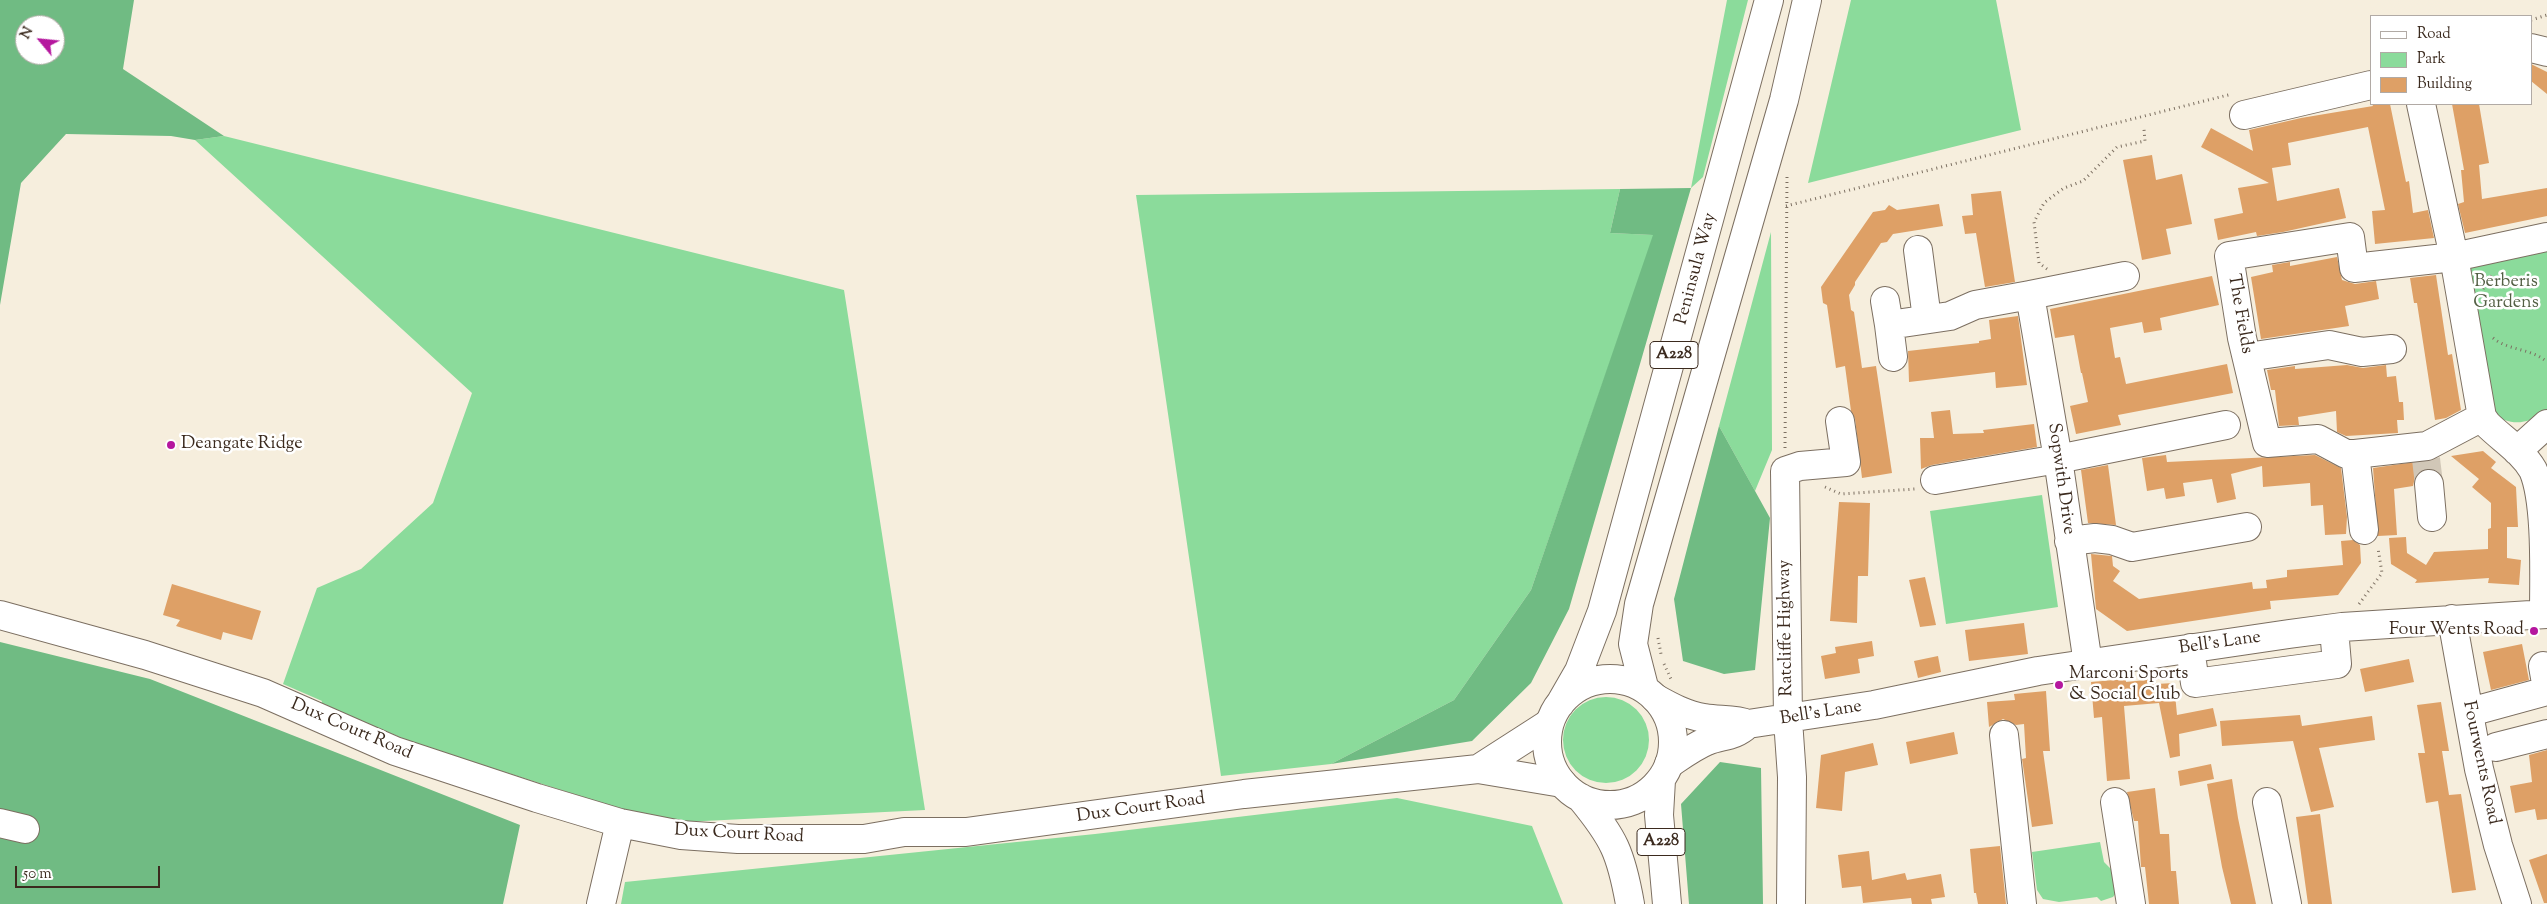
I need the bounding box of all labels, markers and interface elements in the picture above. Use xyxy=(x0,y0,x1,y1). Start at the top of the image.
north arrow xyxy=(15,15,65,65)
legend xyxy=(2370,15,2532,105)
text: N xyxy=(16,24,39,43)
text: Road xyxy=(2417,24,2451,45)
text: Park xyxy=(2417,49,2446,70)
text: Building xyxy=(2417,74,2472,95)
street label: Peninsula Way xyxy=(1672,211,1722,327)
park label: Berberis Gardens xyxy=(2473,272,2539,314)
street label: The Fields xyxy=(2221,273,2257,355)
road number: A228 xyxy=(1650,342,1698,368)
street label: Sopwith Drive xyxy=(2041,422,2079,536)
place label: Deangate Ridge xyxy=(181,434,303,456)
marker: Deangate Ridge xyxy=(165,439,177,451)
street label: Ratcliffe Highway xyxy=(1775,559,1799,697)
place label: Four Wents Road xyxy=(2389,620,2524,642)
marker: Four Wents Road xyxy=(2528,625,2540,637)
street label: Bell's Lane xyxy=(2178,628,2262,660)
place label: Marconi Sports & Social Club xyxy=(2069,664,2188,706)
marker: Marconi Sports & Social Club xyxy=(2053,679,2065,691)
street label: Dux Court Road xyxy=(287,695,415,765)
street label: Bell's Lane xyxy=(1779,697,1863,731)
street label: Fourwents Road xyxy=(2456,699,2504,827)
street label: Dux Court Road xyxy=(1075,789,1207,829)
street label: Dux Court Road xyxy=(674,821,804,849)
road number: A228 xyxy=(1637,829,1685,856)
scale bar xyxy=(18,856,162,888)
text: 50 m xyxy=(23,864,52,885)

